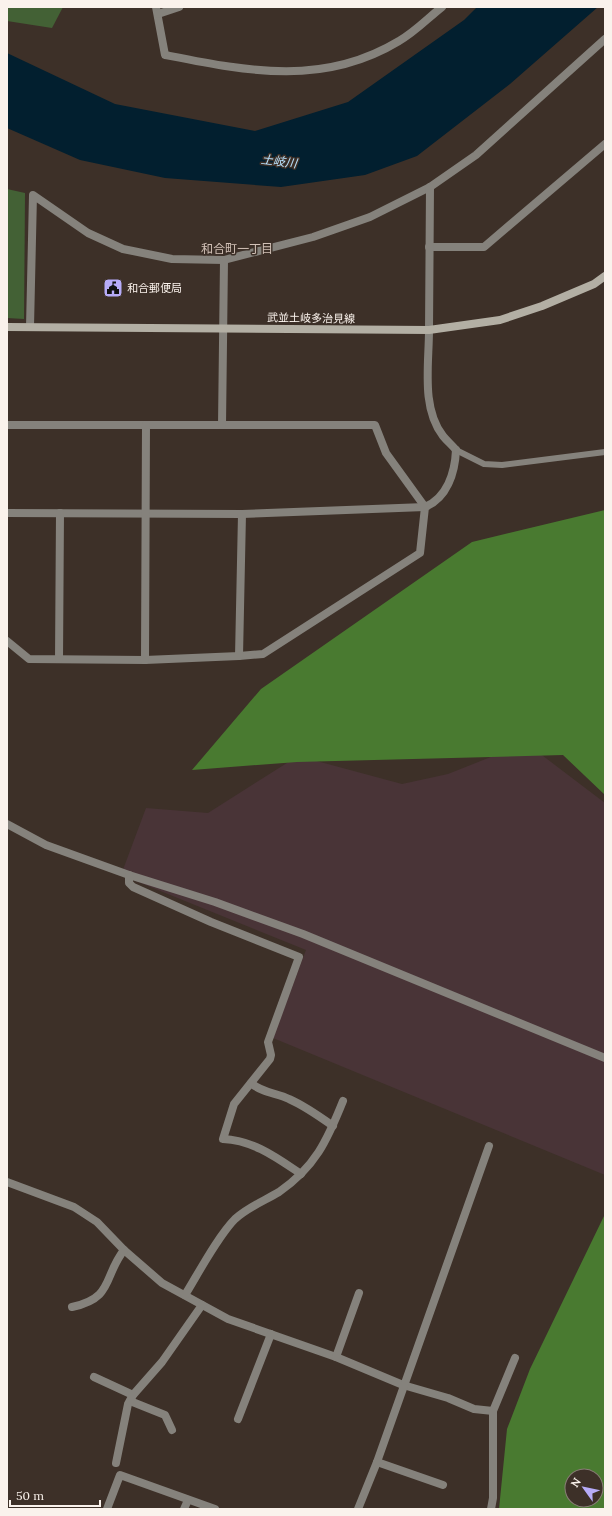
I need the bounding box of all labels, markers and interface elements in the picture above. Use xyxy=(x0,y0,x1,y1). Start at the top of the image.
water label: 土岐川 xyxy=(260,151,300,171)
district label: 和合町一丁目 xyxy=(201,241,273,256)
public building icon: 和合郵便局 xyxy=(102,277,124,299)
place label: 和合郵便局 xyxy=(127,281,182,295)
street label: 武並土岐多治見線 xyxy=(267,310,355,326)
north arrow xyxy=(564,1468,604,1508)
text: N xyxy=(567,1475,584,1490)
scale bar xyxy=(10,1482,100,1508)
text: 50 m xyxy=(16,1488,44,1503)

